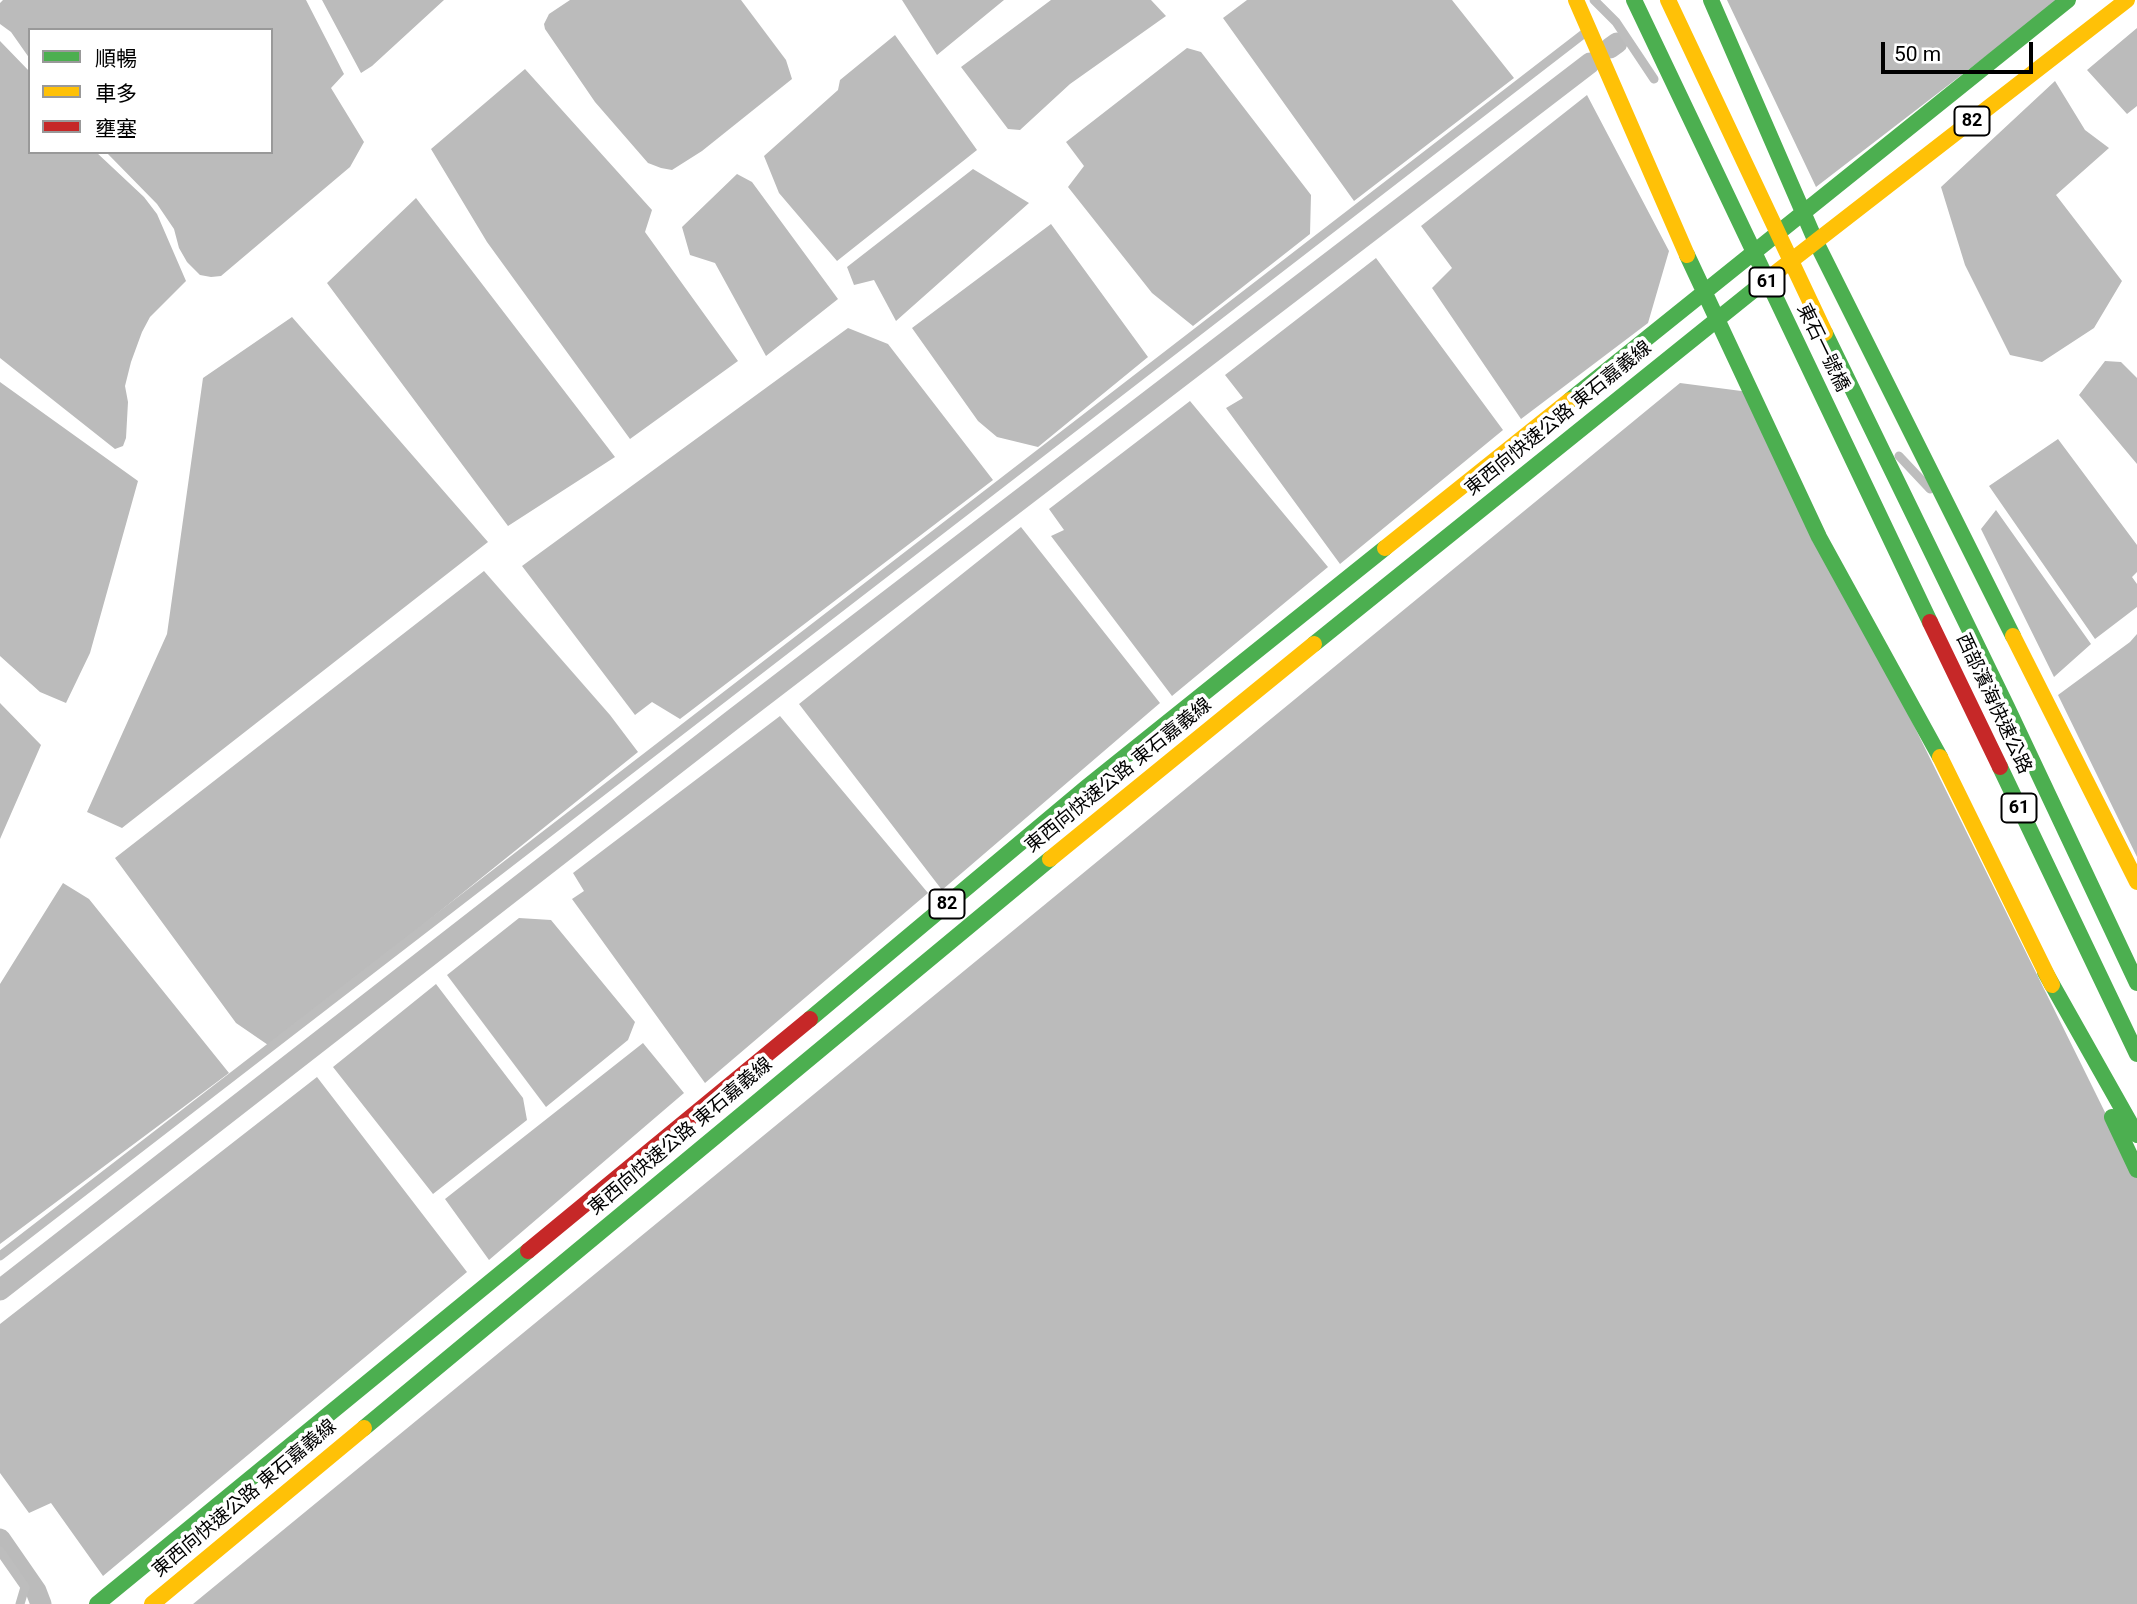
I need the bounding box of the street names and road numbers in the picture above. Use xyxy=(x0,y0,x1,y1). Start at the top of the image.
road number: 82 xyxy=(1954,106,1990,136)
road number: 61 xyxy=(1750,268,1784,296)
street label: 東石一號橋 xyxy=(1791,300,1853,396)
street label: 東西向快速公路 東石嘉義線 xyxy=(1461,337,1657,501)
street label: 西部濱海快速公路 xyxy=(1951,630,2035,778)
street label: 東西向快速公路 東石嘉義線 xyxy=(1021,694,1217,858)
road number: 61 xyxy=(2002,794,2036,822)
road number: 82 xyxy=(930,890,964,918)
street label: 東西向快速公路 東石嘉義線 xyxy=(585,1053,777,1221)
street label: 東西向快速公路 東石嘉義線 xyxy=(149,1415,341,1583)

